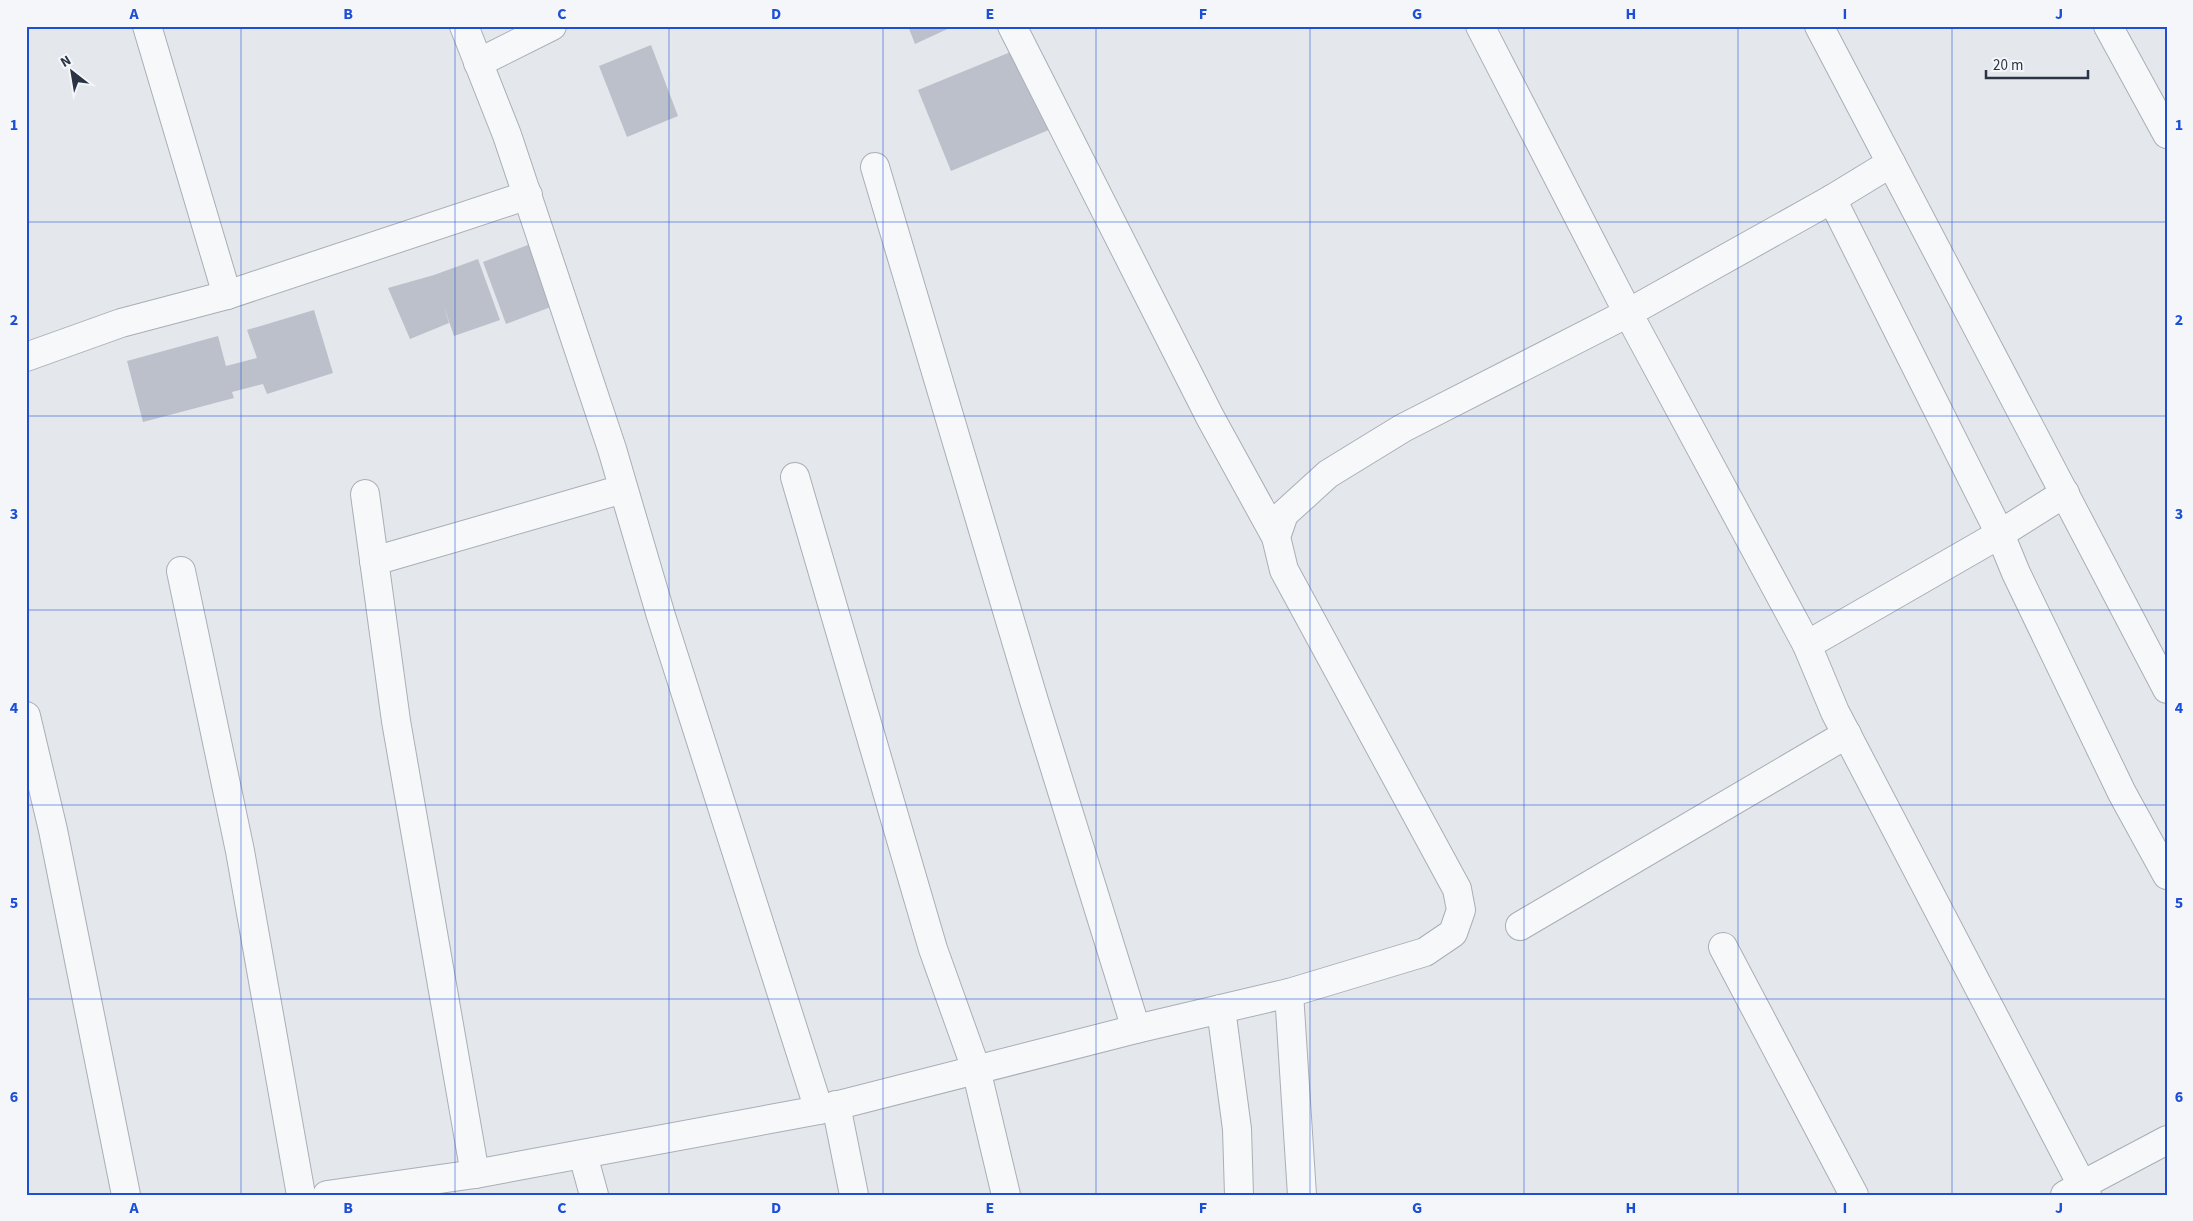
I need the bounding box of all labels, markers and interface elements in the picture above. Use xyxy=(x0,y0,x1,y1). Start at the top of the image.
text: A xyxy=(128,3,139,25)
text: B xyxy=(343,3,353,25)
text: C xyxy=(557,3,567,25)
text: D xyxy=(771,3,781,25)
text: E xyxy=(986,3,994,25)
text: F xyxy=(1199,3,1207,25)
text: G xyxy=(1412,3,1422,25)
text: H xyxy=(1626,3,1636,25)
text: I xyxy=(1843,3,1847,25)
text: J xyxy=(2055,3,2063,25)
north arrow xyxy=(48,48,98,98)
scale bar xyxy=(1986,48,2088,80)
text: N xyxy=(57,51,75,73)
text: 20 m xyxy=(1993,55,2023,76)
text: 1 xyxy=(10,114,18,136)
text: 1 xyxy=(2175,114,2183,136)
text: 2 xyxy=(10,309,18,331)
text: 2 xyxy=(2175,309,2183,331)
text: 3 xyxy=(10,503,18,525)
text: 3 xyxy=(2175,503,2183,525)
text: 4 xyxy=(10,697,19,719)
text: 4 xyxy=(2175,697,2184,719)
text: 5 xyxy=(10,892,18,914)
text: 5 xyxy=(2175,892,2183,914)
text: 6 xyxy=(10,1086,18,1108)
text: 6 xyxy=(2175,1086,2183,1108)
text: A xyxy=(128,1197,139,1219)
text: B xyxy=(343,1197,353,1219)
text: C xyxy=(557,1197,567,1219)
text: D xyxy=(771,1197,781,1219)
text: E xyxy=(986,1197,994,1219)
text: F xyxy=(1199,1197,1207,1219)
text: G xyxy=(1412,1197,1422,1219)
text: H xyxy=(1626,1197,1636,1219)
text: I xyxy=(1843,1197,1847,1219)
text: J xyxy=(2055,1197,2063,1219)

